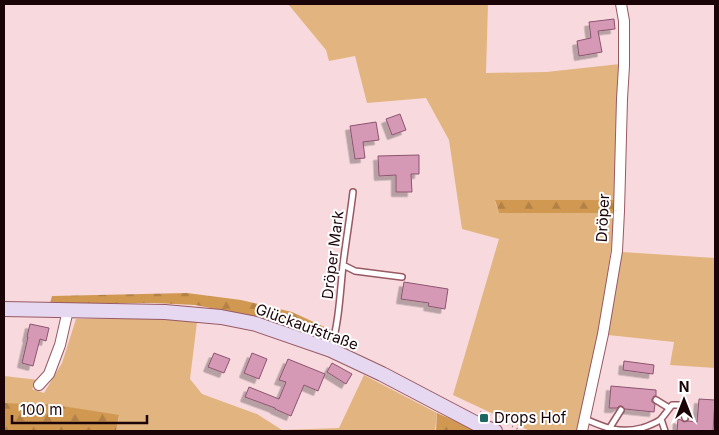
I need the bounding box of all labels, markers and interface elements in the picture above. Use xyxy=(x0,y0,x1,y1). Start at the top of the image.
street label: Dröper xyxy=(592,193,613,243)
street label: Dröper Mark xyxy=(318,209,347,300)
street label: Glückaufstraße xyxy=(253,299,361,354)
north arrow xyxy=(659,375,709,425)
text: N xyxy=(679,378,689,395)
scale bar xyxy=(12,392,148,424)
text: 100 m xyxy=(20,400,62,419)
place label: Drops Hof xyxy=(494,408,567,427)
marker: Drops Hof xyxy=(478,412,490,424)

